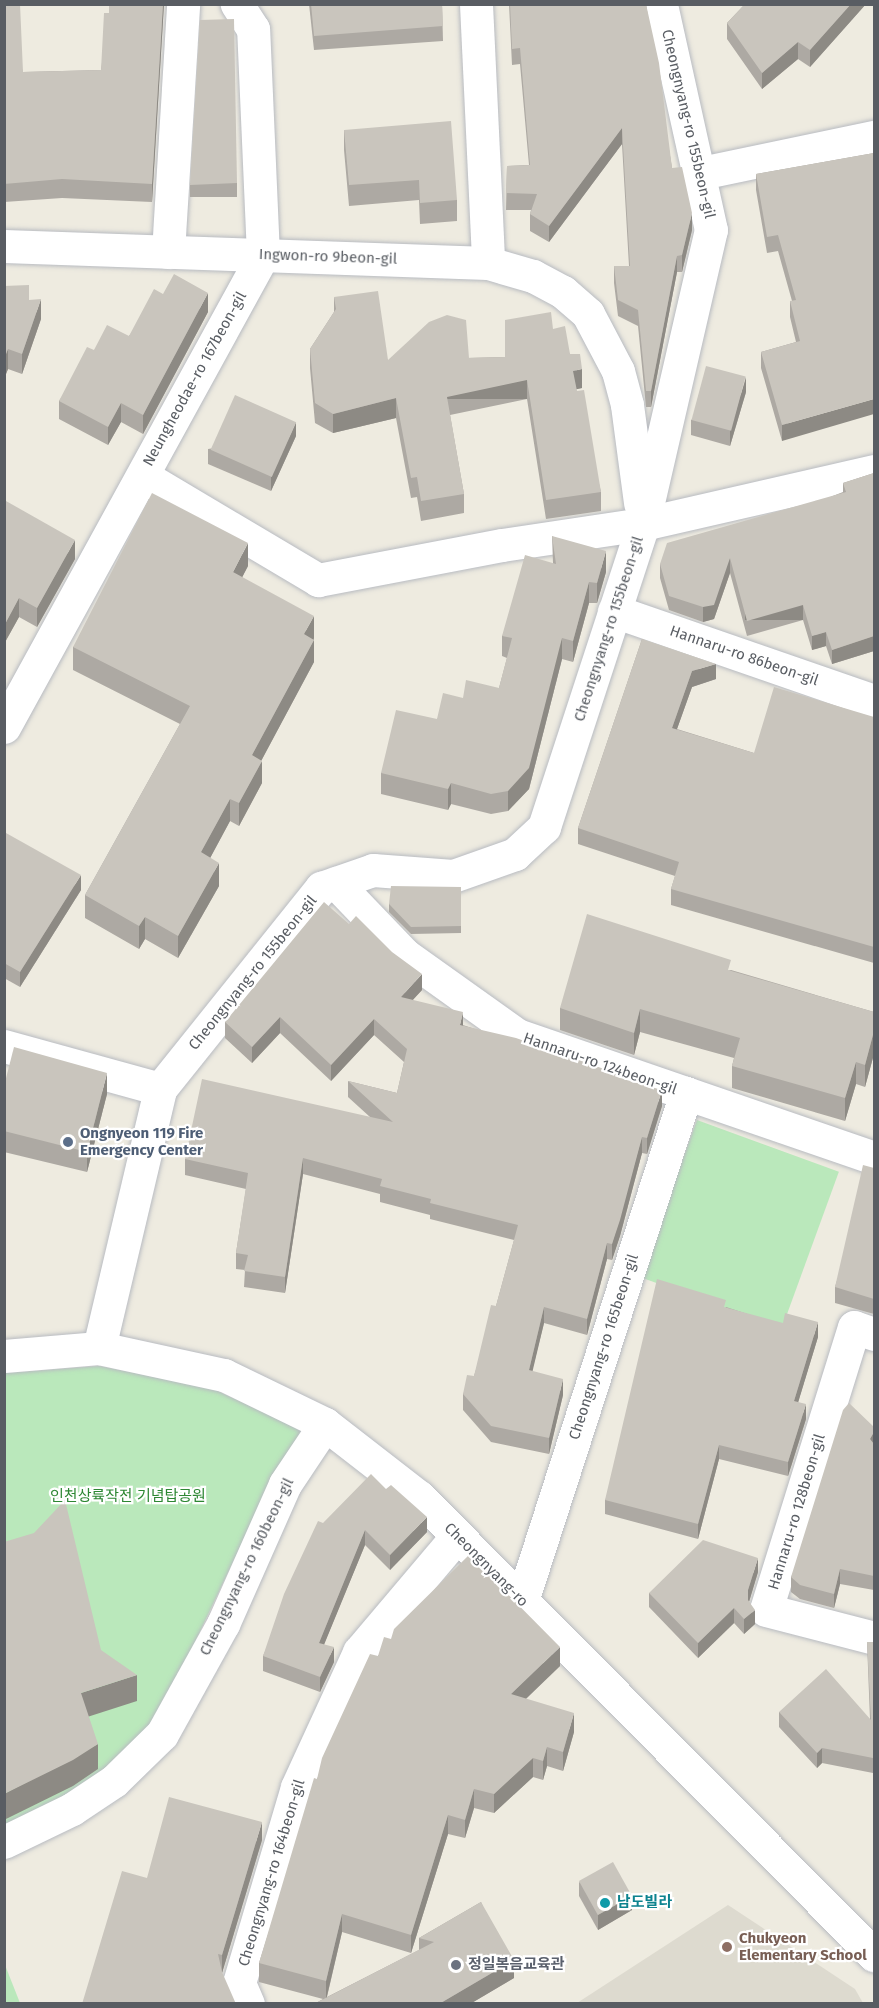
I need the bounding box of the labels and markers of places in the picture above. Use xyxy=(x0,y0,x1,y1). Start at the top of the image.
place label: Ongnyeon 119 Fire Emergency Center xyxy=(80,1124,203,1159)
marker: Ongnyeon 119 Fire Emergency Center xyxy=(61,1135,75,1149)
place label: 남도빌라 xyxy=(617,1894,672,1912)
marker: 남도빌라 xyxy=(598,1896,612,1910)
place label: Chukyeon Elementary School xyxy=(739,1929,867,1964)
marker: Chukyeon Elementary School xyxy=(720,1940,734,1954)
place label: 정일복음교육관 xyxy=(468,1956,565,1974)
marker: 정일복음교육관 xyxy=(449,1958,463,1972)

